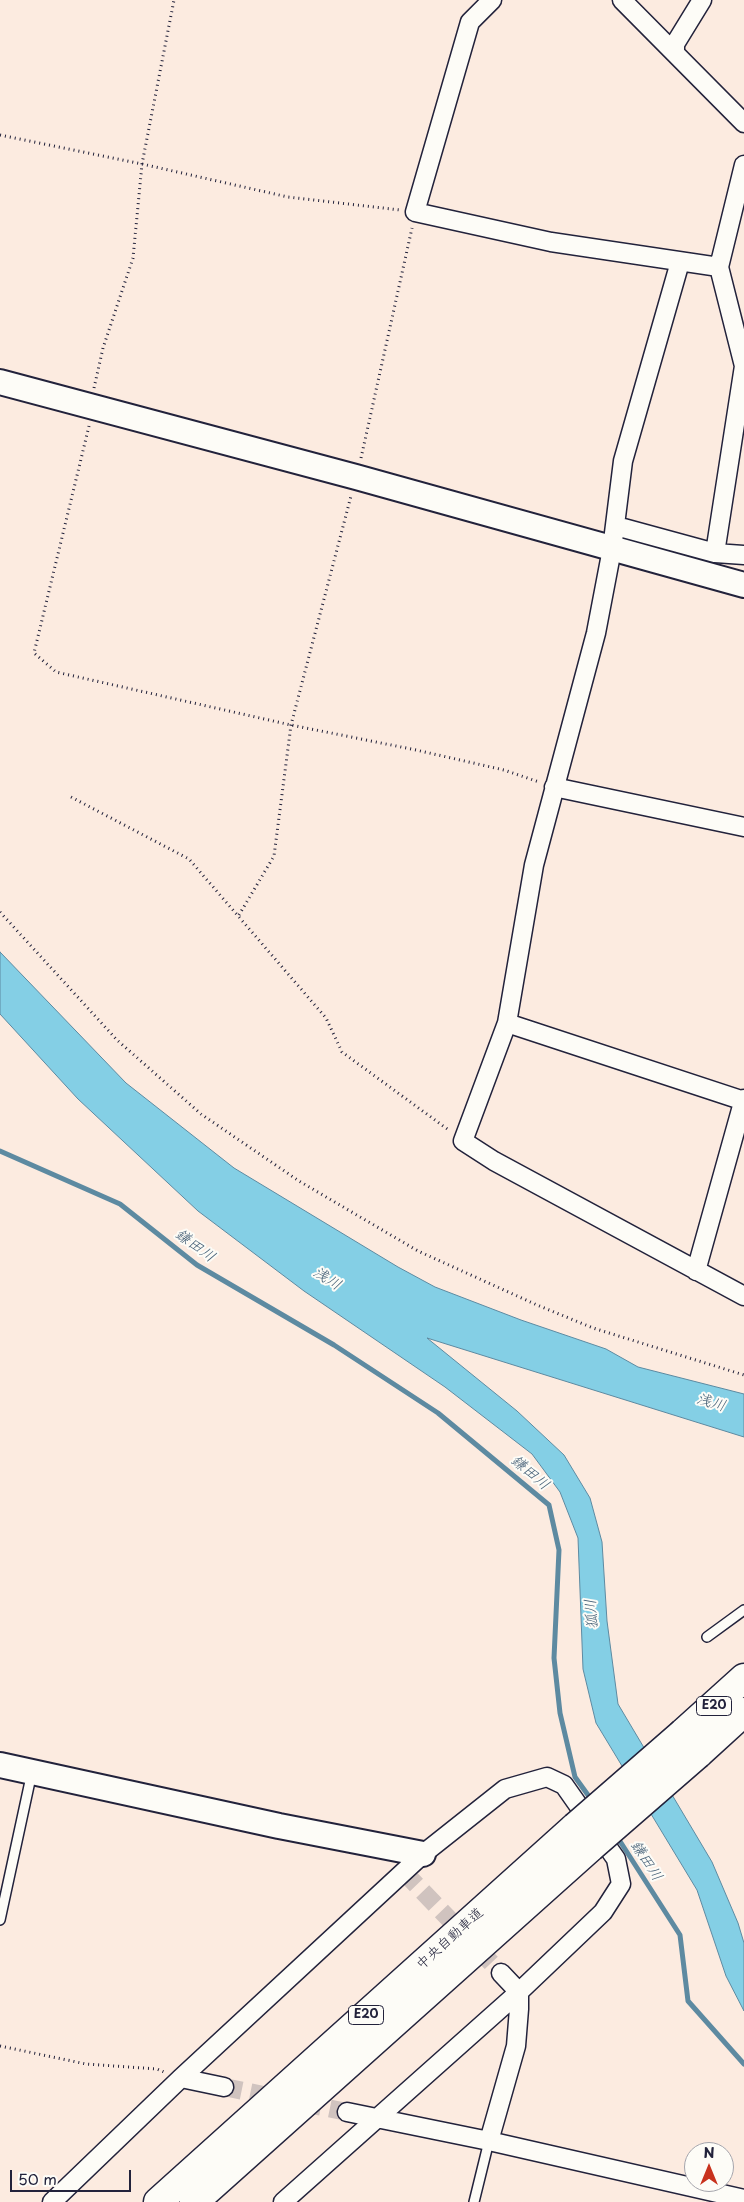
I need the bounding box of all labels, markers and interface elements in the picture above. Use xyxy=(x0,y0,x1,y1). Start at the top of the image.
water label: 鎌田川 xyxy=(172,1225,218,1267)
water label: 浅川 xyxy=(310,1263,344,1295)
water label: 浅川 xyxy=(694,1390,728,1416)
water label: 鎌田川 xyxy=(507,1452,553,1494)
water label: 狐川 xyxy=(582,1598,602,1630)
road number: E20 xyxy=(696,1696,732,1715)
water label: 鎌田川 xyxy=(626,1837,666,1885)
street label: 中央自動車道 xyxy=(413,1905,487,1973)
road number: E20 xyxy=(348,2006,384,2024)
north arrow xyxy=(684,2142,734,2192)
text: N xyxy=(703,2142,715,2163)
scale bar xyxy=(12,2160,134,2192)
text: 50 m xyxy=(18,2167,57,2190)

